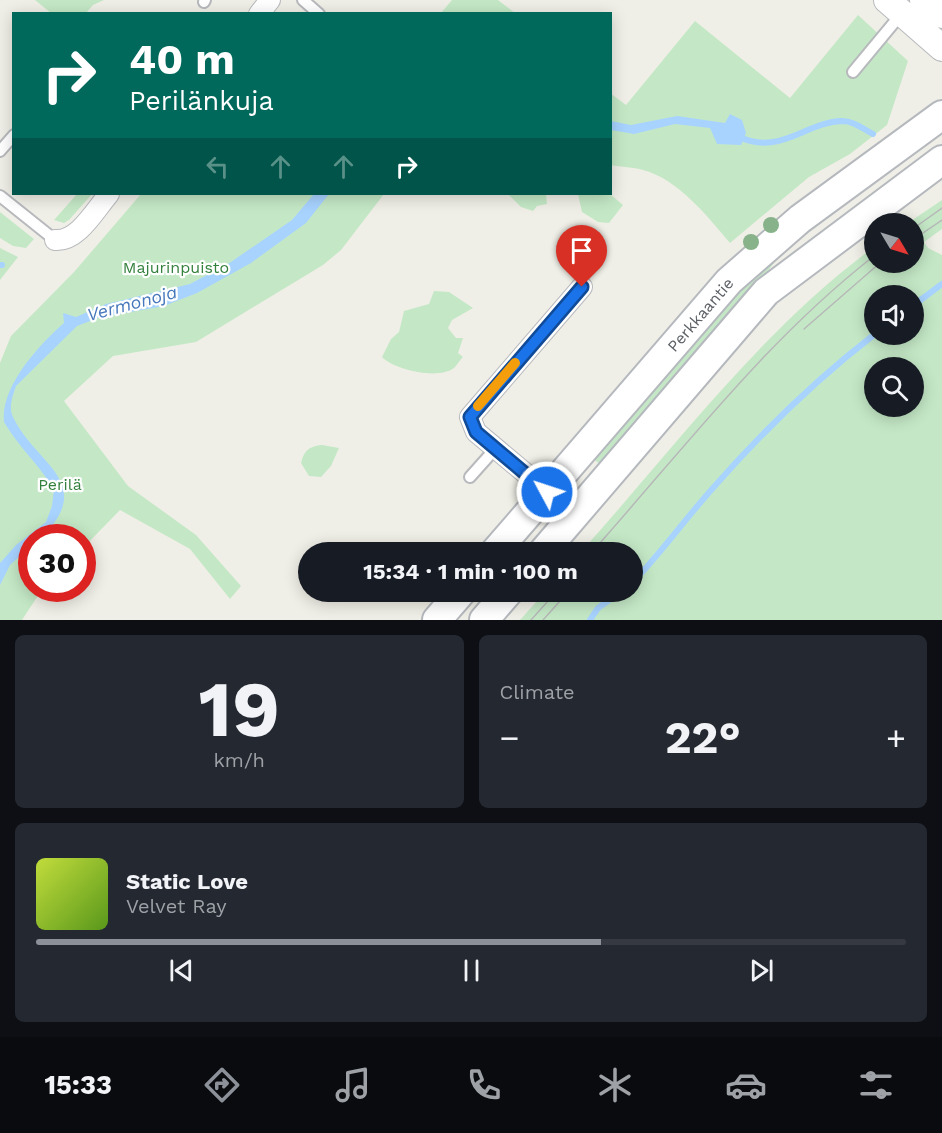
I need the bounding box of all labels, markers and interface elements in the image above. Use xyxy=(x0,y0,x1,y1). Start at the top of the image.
text: 40 m xyxy=(129,35,235,84)
icon: right xyxy=(30,36,108,114)
text: Perilänkuja xyxy=(129,85,274,117)
icon: left xyxy=(201,150,234,183)
icon: ahead xyxy=(264,150,297,183)
icon: ahead xyxy=(327,150,360,183)
icon: right xyxy=(390,150,423,183)
north arrow xyxy=(864,213,924,273)
map controls xyxy=(864,213,924,417)
pin xyxy=(556,225,607,287)
icon: arrive xyxy=(565,234,598,267)
park label: Majurinpuisto xyxy=(123,258,229,277)
street label: Perkkaantie xyxy=(663,273,737,355)
water label: Vermonoja xyxy=(85,281,179,325)
button: sound xyxy=(864,285,924,345)
button: search xyxy=(864,357,924,417)
position arrow xyxy=(515,460,579,524)
park label: Perilä xyxy=(38,475,82,494)
speed limit sign: 30 xyxy=(18,524,96,602)
text: 15:34 · 1 min · 100 m xyxy=(363,559,578,584)
text: 19 xyxy=(198,663,280,755)
text: Climate xyxy=(500,680,575,704)
text: 22° xyxy=(665,711,741,764)
text: − xyxy=(500,718,519,757)
text: + xyxy=(886,718,906,757)
text: km/h xyxy=(213,748,265,772)
text: Static Love xyxy=(126,869,248,894)
text: Velvet Ray xyxy=(126,894,227,918)
icon: previous xyxy=(165,954,198,987)
icon: pause xyxy=(455,954,488,987)
icon: next xyxy=(745,954,778,987)
icon: directions xyxy=(201,1064,243,1106)
icon: music xyxy=(332,1064,374,1106)
icon: phone xyxy=(463,1064,505,1106)
icon: climate xyxy=(594,1064,636,1106)
icon: car xyxy=(725,1064,767,1106)
icon: filters xyxy=(855,1064,897,1106)
text: 15:33 xyxy=(44,1069,112,1101)

